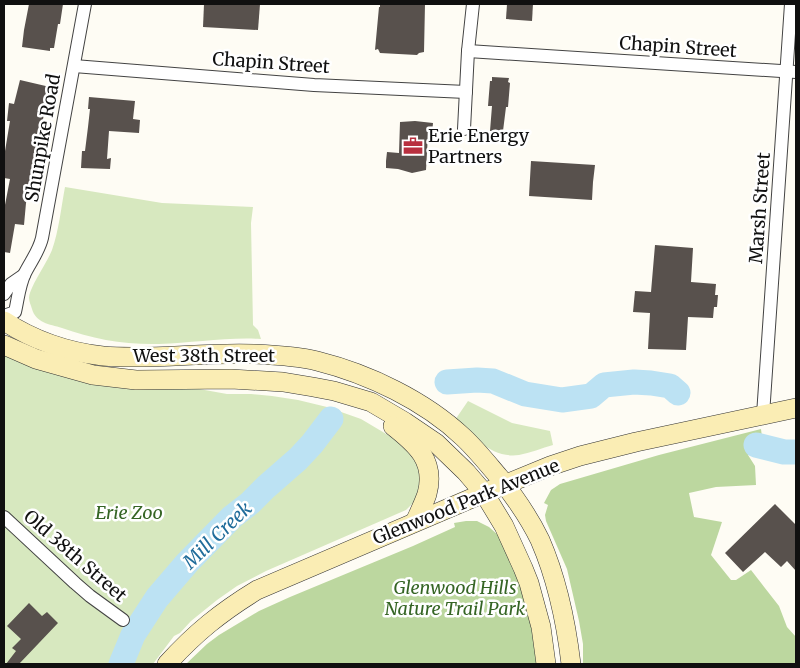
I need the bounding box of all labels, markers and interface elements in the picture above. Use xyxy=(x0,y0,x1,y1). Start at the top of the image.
street label: Chapin Street xyxy=(619,31,737,62)
street label: Chapin Street xyxy=(212,47,330,78)
street label: Shunpike Road xyxy=(20,72,65,204)
place label: Erie Energy Partners xyxy=(428,124,530,168)
office icon: Erie Energy Partners xyxy=(402,135,424,157)
street label: Marsh Street xyxy=(744,152,775,264)
street label: West 38th Street xyxy=(132,344,275,367)
street label: Glenwood Park Avenue xyxy=(369,454,562,550)
water label: Mill Creek xyxy=(177,496,257,574)
park label: Erie Zoo xyxy=(95,501,163,524)
street label: Old 38th Street xyxy=(19,505,132,607)
park label: Glenwood Hills Nature Trail Park xyxy=(385,576,526,620)

